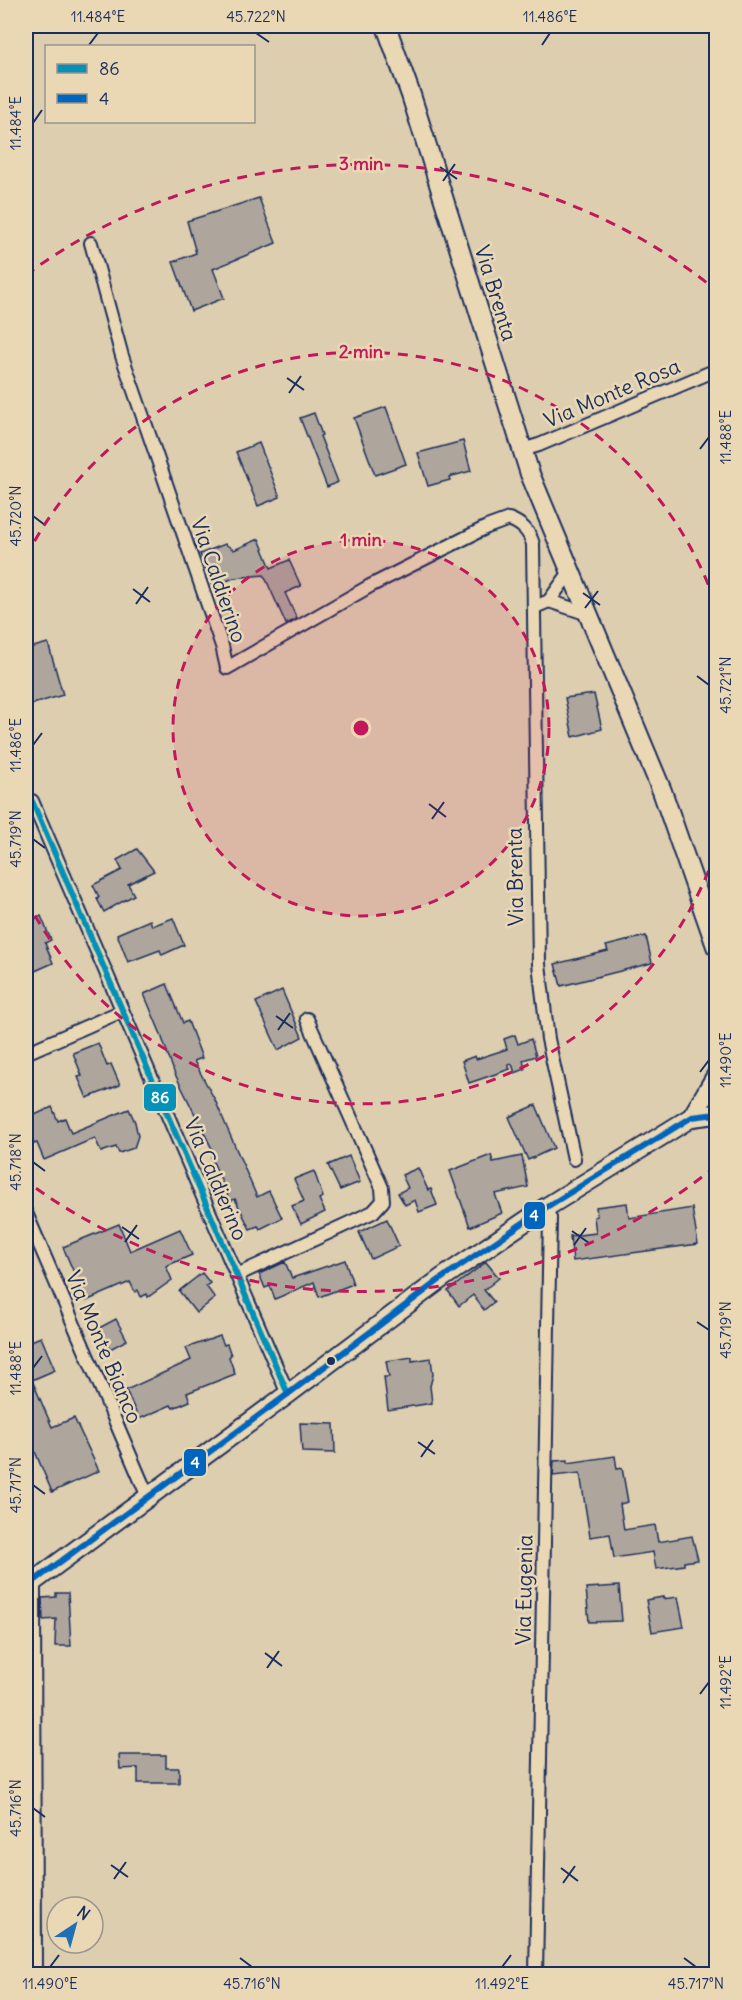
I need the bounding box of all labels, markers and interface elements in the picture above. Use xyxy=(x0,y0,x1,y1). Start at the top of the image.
text: 11.484°E xyxy=(71,7,125,26)
text: 45.722°N xyxy=(226,7,286,26)
text: 11.486°E xyxy=(523,7,577,26)
legend xyxy=(45,45,255,123)
text: 86 xyxy=(99,57,120,80)
text: 4 xyxy=(99,87,109,110)
text: 11.484°E xyxy=(6,96,25,150)
text: 3 min xyxy=(339,152,384,175)
street label: Via Brenta xyxy=(469,242,523,344)
text: 2 min xyxy=(339,340,384,363)
street label: Via Monte Rosa xyxy=(540,352,684,434)
text: 11.488°E xyxy=(716,410,735,464)
text: 45.720°N xyxy=(6,485,25,547)
street label: Via Caldierino xyxy=(185,514,253,646)
text: 1 min xyxy=(340,528,382,551)
text: 45.721°N xyxy=(716,656,735,714)
text: 11.486°E xyxy=(6,718,25,772)
centre of rings xyxy=(351,718,371,738)
text: 45.719°N xyxy=(6,810,25,868)
street label: Via Brenta xyxy=(501,827,529,927)
text: 11.490°E xyxy=(716,1032,735,1088)
line badge: 86 xyxy=(143,1083,177,1112)
text: 86 xyxy=(151,1087,169,1107)
street label: Via Caldierino xyxy=(178,1114,254,1244)
text: 45.718°N xyxy=(6,1133,25,1191)
line badge: 4 xyxy=(523,1201,546,1230)
text: 4 xyxy=(529,1205,539,1225)
street label: Via Monte Bianco xyxy=(60,1266,148,1428)
text: 45.719°N xyxy=(716,1301,735,1359)
text: 11.488°E xyxy=(6,1341,25,1395)
unlabelled marker xyxy=(325,1355,337,1367)
line badge: 4 xyxy=(183,1448,207,1477)
text: 4 xyxy=(190,1452,200,1472)
text: 45.717°N xyxy=(6,1457,25,1513)
street label: Via Eugenia xyxy=(510,1534,538,1646)
text: 11.492°E xyxy=(716,1655,735,1709)
text: 45.716°N xyxy=(6,1779,25,1837)
north arrow xyxy=(45,1895,105,1955)
text: N xyxy=(73,1902,94,1924)
text: 11.490°E xyxy=(22,1974,78,1993)
text: 45.716°N xyxy=(223,1974,281,1993)
text: 11.492°E xyxy=(475,1974,529,1993)
text: 45.717°N xyxy=(668,1974,724,1993)

